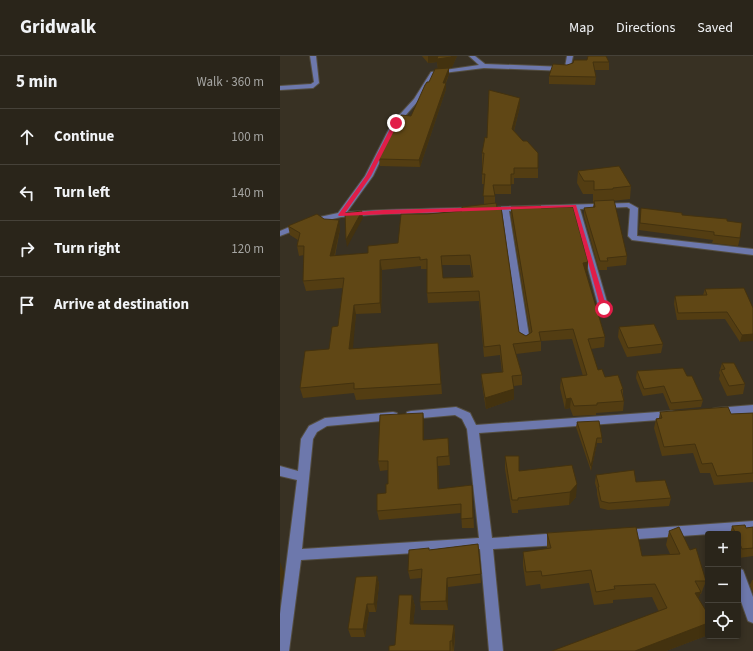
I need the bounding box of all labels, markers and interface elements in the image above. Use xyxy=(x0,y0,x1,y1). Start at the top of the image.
text: Gridwalk xyxy=(20,14,96,41)
text: Map xyxy=(569,18,594,38)
text: Directions xyxy=(616,18,675,38)
text: Saved xyxy=(697,18,733,38)
text: 5 min xyxy=(16,70,57,94)
text: Walk · 360 m xyxy=(196,73,264,91)
route end xyxy=(387,114,405,132)
icon: ahead xyxy=(16,126,38,148)
text: Continue xyxy=(54,126,114,147)
text: 100 m xyxy=(231,128,264,146)
icon: left xyxy=(16,182,38,204)
text: Turn left xyxy=(54,182,110,203)
text: 140 m xyxy=(231,184,264,202)
icon: right xyxy=(16,238,38,260)
text: Turn right xyxy=(54,238,120,259)
text: 120 m xyxy=(231,240,264,258)
icon: arrive xyxy=(16,294,38,316)
text: Arrive at destination xyxy=(54,294,189,315)
route start xyxy=(595,300,613,318)
map controls xyxy=(705,531,741,639)
button: + xyxy=(705,531,741,567)
button: − xyxy=(705,567,741,603)
button: locate xyxy=(705,603,741,639)

